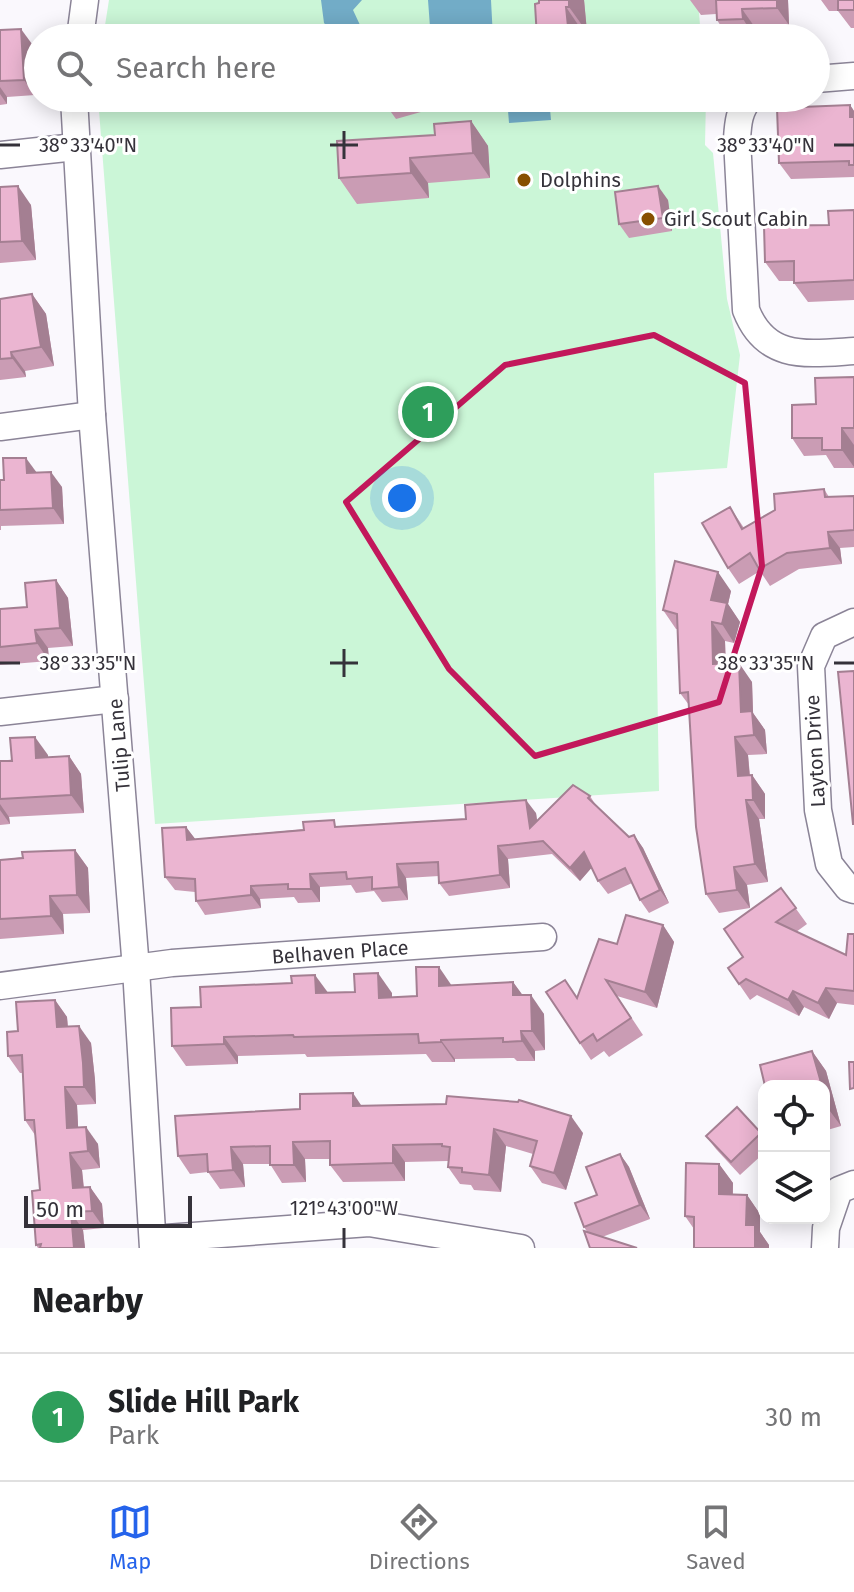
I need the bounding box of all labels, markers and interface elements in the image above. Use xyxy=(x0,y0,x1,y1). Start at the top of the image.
search box xyxy=(24,24,830,112)
icon: search xyxy=(52,46,96,90)
text: Search here xyxy=(116,50,276,86)
text: 38°33'40"N xyxy=(39,133,137,157)
text: 38°33'40"N xyxy=(717,133,815,157)
place label: Dolphins xyxy=(540,168,621,192)
marker: Dolphins xyxy=(515,171,533,189)
place label: Girl Scout Cabin xyxy=(664,207,808,231)
marker: Girl Scout Cabin xyxy=(639,210,657,228)
pin: 1 xyxy=(402,382,454,442)
your location xyxy=(382,478,422,518)
text: 38°33'35"N xyxy=(40,651,136,675)
text: 38°33'35"N xyxy=(718,651,814,675)
street label: Layton Drive xyxy=(800,694,830,808)
street label: Tulip Lane xyxy=(103,698,135,792)
street label: Belhaven Place xyxy=(271,935,409,969)
map controls xyxy=(758,1080,830,1224)
button: locate xyxy=(758,1080,830,1152)
button: layers xyxy=(758,1152,830,1224)
scale bar xyxy=(24,1192,192,1228)
text: 50 m xyxy=(36,1196,84,1223)
text: 121°43'00"W xyxy=(290,1196,399,1220)
text: Nearby xyxy=(32,1280,143,1321)
text: Slide Hill Park xyxy=(108,1384,299,1420)
text: 1 xyxy=(52,1402,64,1433)
text: 30 m xyxy=(765,1402,822,1433)
text: Park xyxy=(108,1420,159,1451)
tab: Map xyxy=(108,1500,152,1575)
tab: Directions xyxy=(369,1500,470,1575)
tab: Saved xyxy=(686,1500,746,1575)

